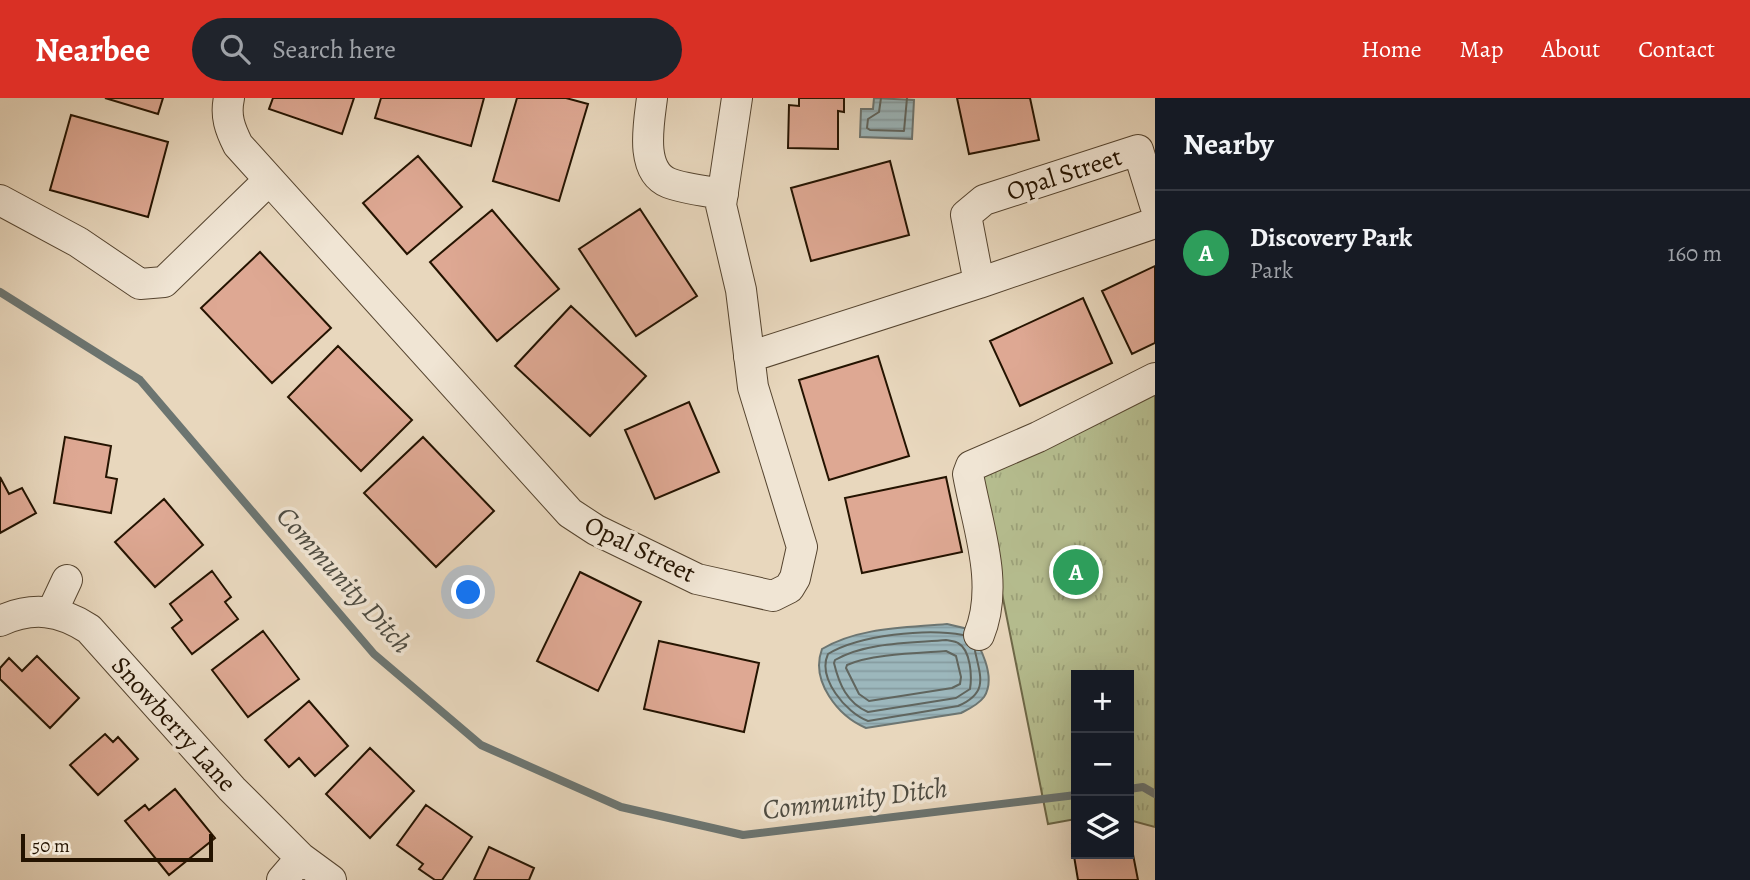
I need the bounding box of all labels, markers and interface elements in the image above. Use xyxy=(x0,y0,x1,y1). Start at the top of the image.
search box xyxy=(192,18,682,81)
text: Nearbee xyxy=(35,27,150,72)
icon: search xyxy=(216,30,254,68)
text: Search here xyxy=(272,32,396,67)
text: Home xyxy=(1361,33,1422,65)
text: Map xyxy=(1460,33,1504,65)
text: About xyxy=(1542,33,1600,65)
text: Contact xyxy=(1638,33,1715,65)
text: Nearby xyxy=(1183,124,1274,164)
street label: Opal Street xyxy=(1002,139,1127,209)
text: Discovery Park xyxy=(1250,220,1412,255)
text: A xyxy=(1199,238,1213,269)
text: 160 m xyxy=(1668,238,1722,269)
text: Park xyxy=(1250,255,1293,286)
water label: Community Ditch xyxy=(268,498,420,662)
street label: Opal Street xyxy=(579,507,702,591)
pin: A xyxy=(1053,546,1099,598)
your location xyxy=(451,575,485,609)
street label: Snowberry Lane xyxy=(104,648,244,800)
map controls xyxy=(1071,670,1134,859)
button: + xyxy=(1071,670,1134,733)
button: − xyxy=(1071,733,1134,796)
water label: Community Ditch xyxy=(760,769,950,829)
button: layers xyxy=(1071,796,1134,859)
scale bar xyxy=(21,831,214,863)
text: 50 m xyxy=(32,833,70,859)

